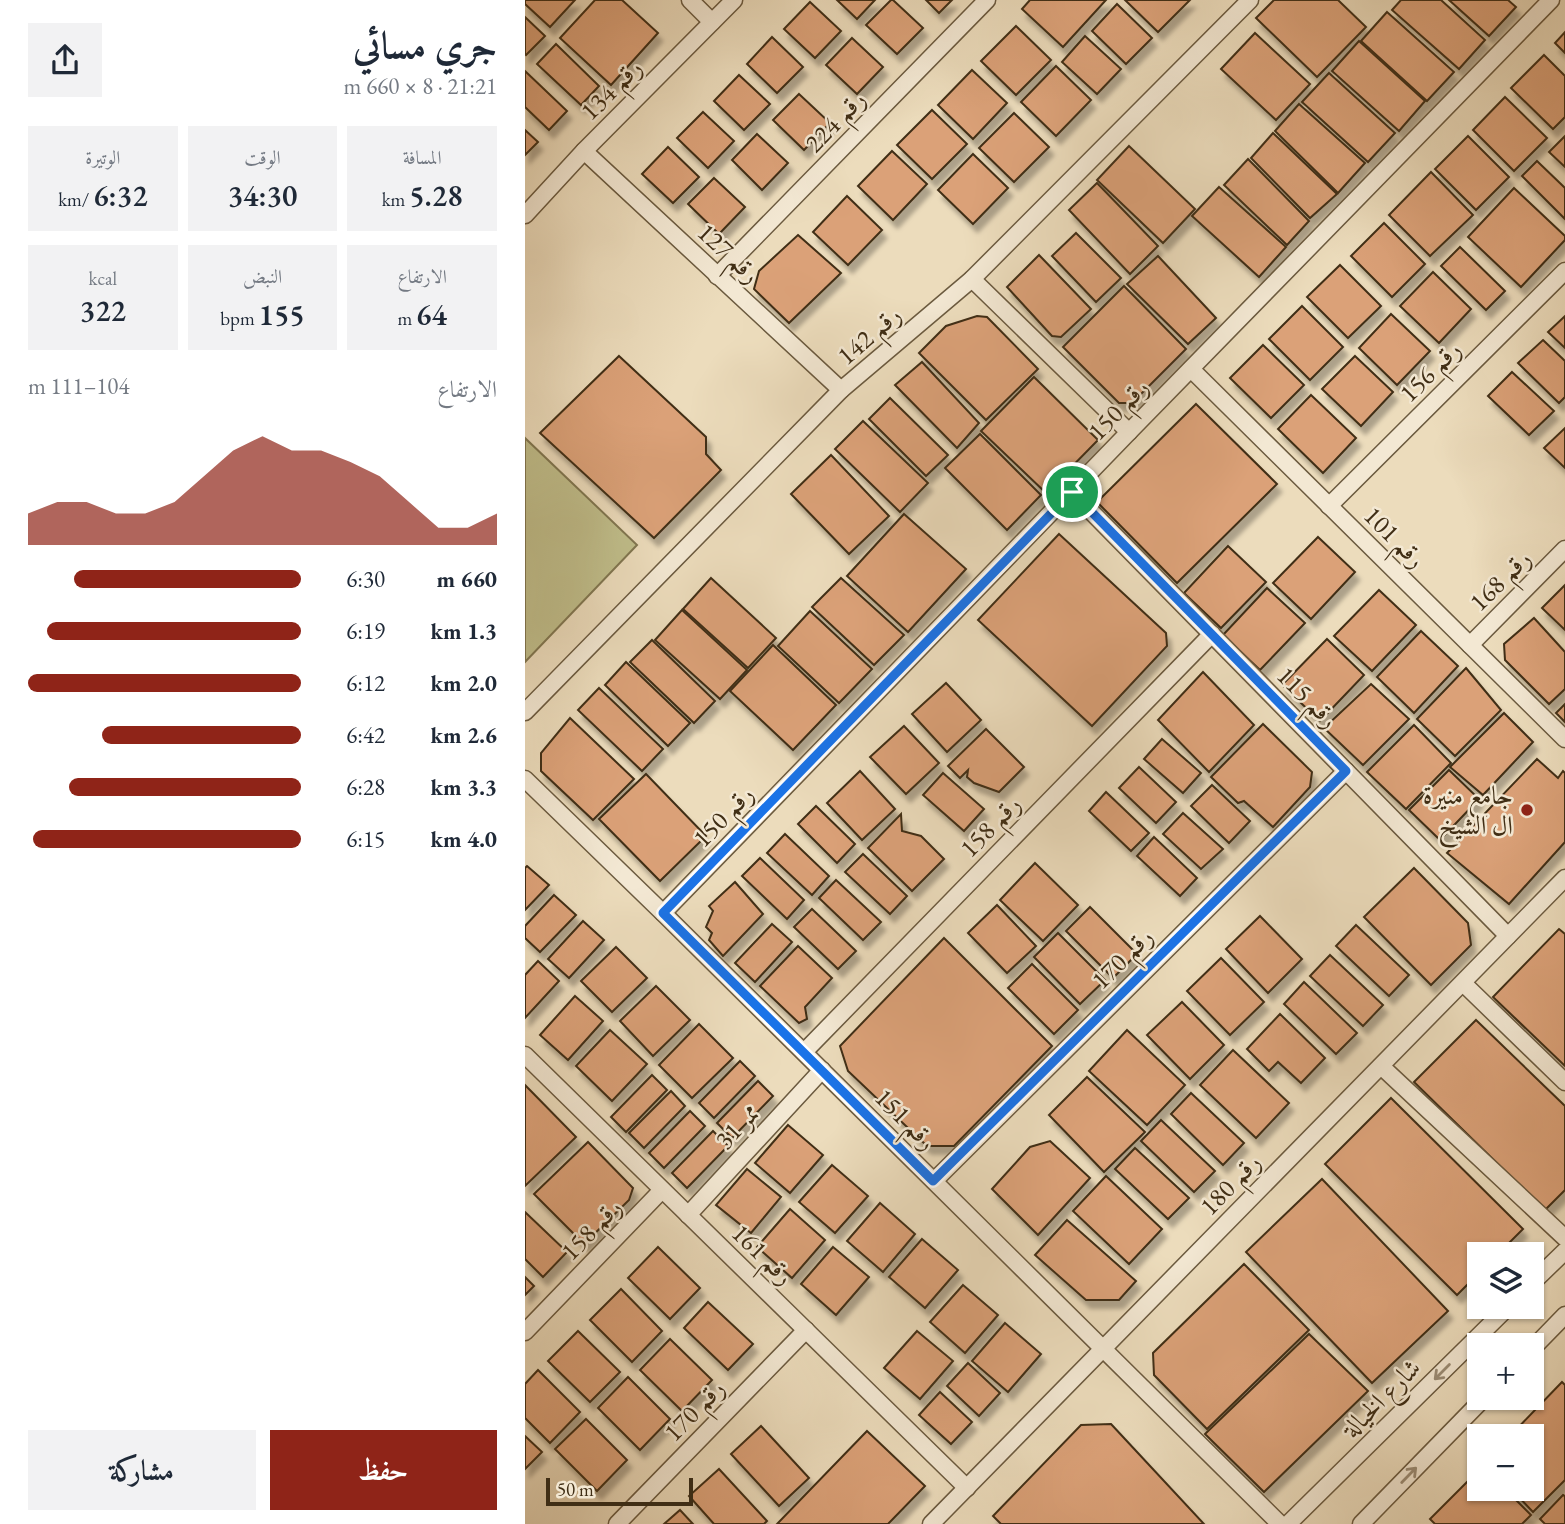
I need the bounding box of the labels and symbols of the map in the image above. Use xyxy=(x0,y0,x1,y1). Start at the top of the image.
street label: رقم 134 xyxy=(573,51,655,133)
street label: رقم 224 xyxy=(797,82,879,165)
street label: رقم 127 xyxy=(685,215,768,297)
street label: رقم 142 xyxy=(830,298,913,378)
street label: رقم 156 xyxy=(1392,333,1474,415)
street label: رقم 150 xyxy=(1080,370,1162,453)
pin xyxy=(1042,462,1102,522)
street label: رقم 101 xyxy=(1351,499,1433,581)
street label: رقم 168 xyxy=(1462,542,1544,624)
street label: رقم 115 xyxy=(1264,659,1346,741)
street label: رقم 150 xyxy=(685,777,767,860)
place label: جامع منيرة ال الشيخ xyxy=(1423,778,1513,849)
street label: رقم 158 xyxy=(952,787,1034,870)
marker: جامع منيرة ال الشيخ xyxy=(1519,802,1535,818)
street label: رقم 170 xyxy=(1084,920,1166,1002)
street label: رقم 151 xyxy=(862,1081,944,1163)
street label: ممر 31 xyxy=(707,1096,767,1156)
street label: رقم 180 xyxy=(1192,1145,1274,1228)
street label: رقم 158 xyxy=(553,1190,635,1273)
street label: رقم 161 xyxy=(719,1216,802,1298)
street label: شارع الخيالة xyxy=(1333,1351,1432,1450)
one-way arrow xyxy=(1433,1364,1450,1381)
street label: رقم 170 xyxy=(656,1371,738,1454)
one-way arrow xyxy=(1400,1467,1417,1484)
scale bar xyxy=(546,1475,693,1507)

